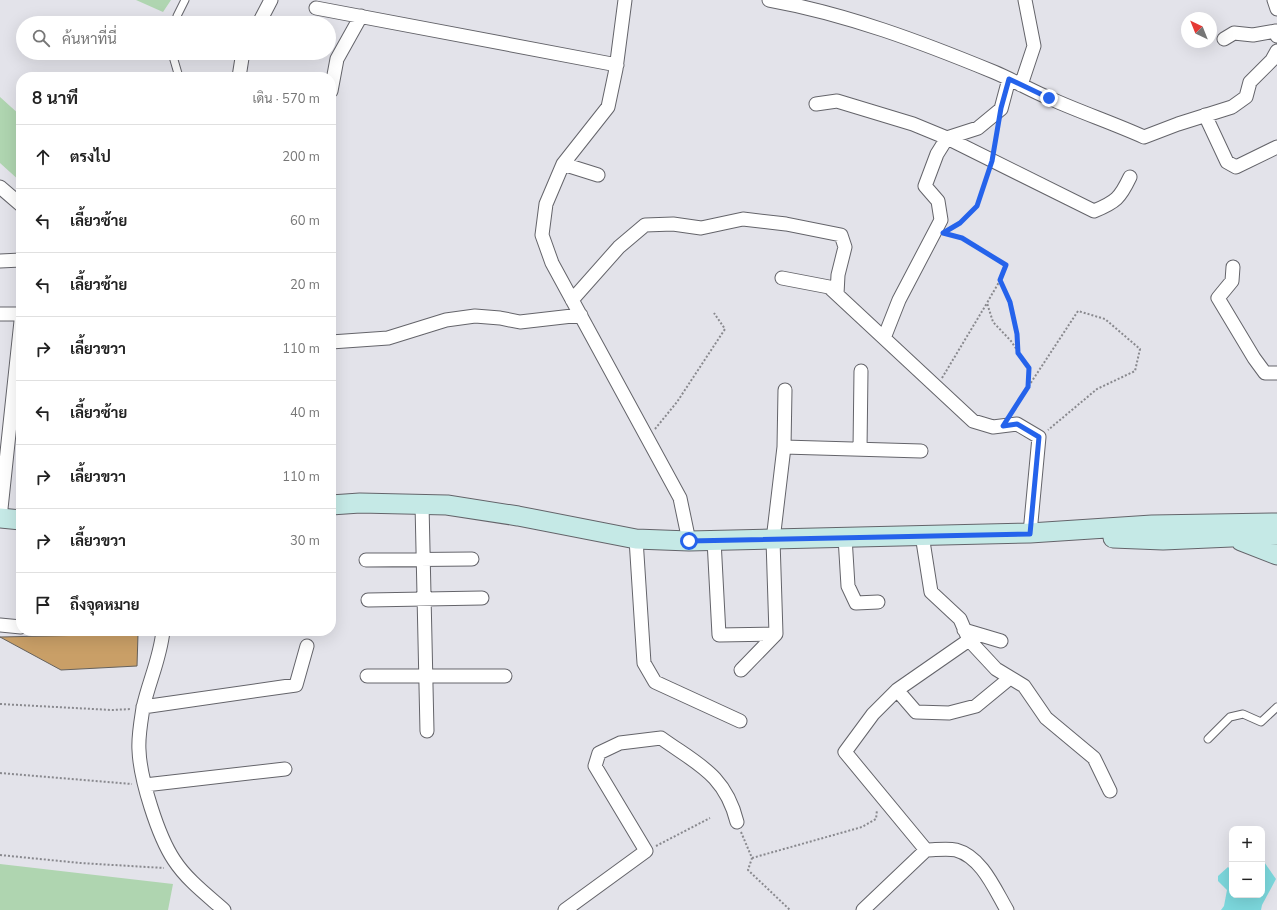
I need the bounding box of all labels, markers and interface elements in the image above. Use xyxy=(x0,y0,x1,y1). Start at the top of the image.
north arrow xyxy=(1181,12,1217,48)
search box xyxy=(16,16,336,60)
icon: search xyxy=(30,27,52,49)
text: ค้นหาที่นี่ xyxy=(62,29,117,49)
text: 8 นาที xyxy=(32,87,78,110)
route end xyxy=(1040,89,1058,107)
text: เดิน · 570 m xyxy=(252,90,320,108)
icon: ahead xyxy=(32,146,54,168)
text: ตรงไป xyxy=(70,147,111,167)
text: 200 m xyxy=(282,148,320,166)
icon: left xyxy=(32,210,54,232)
text: เลี้ยวซ้าย xyxy=(70,211,127,231)
text: 60 m xyxy=(290,212,320,230)
icon: left xyxy=(32,274,54,296)
text: เลี้ยวซ้าย xyxy=(70,275,127,295)
text: 20 m xyxy=(290,276,320,294)
icon: right xyxy=(32,338,54,360)
text: เลี้ยวขวา xyxy=(70,339,126,359)
text: 110 m xyxy=(282,340,320,358)
icon: left xyxy=(32,402,54,424)
text: เลี้ยวซ้าย xyxy=(70,403,127,423)
text: 40 m xyxy=(290,404,320,422)
icon: right xyxy=(32,466,54,488)
text: เลี้ยวขวา xyxy=(70,467,126,487)
text: 110 m xyxy=(282,468,320,486)
icon: right xyxy=(32,530,54,552)
text: เลี้ยวขวา xyxy=(70,531,126,551)
text: 30 m xyxy=(290,532,320,550)
route start xyxy=(680,532,698,550)
icon: arrive xyxy=(32,594,54,616)
text: ถึงจุดหมาย xyxy=(70,595,140,615)
map controls xyxy=(1229,826,1265,898)
button: + xyxy=(1229,826,1265,862)
button: − xyxy=(1229,862,1265,898)

